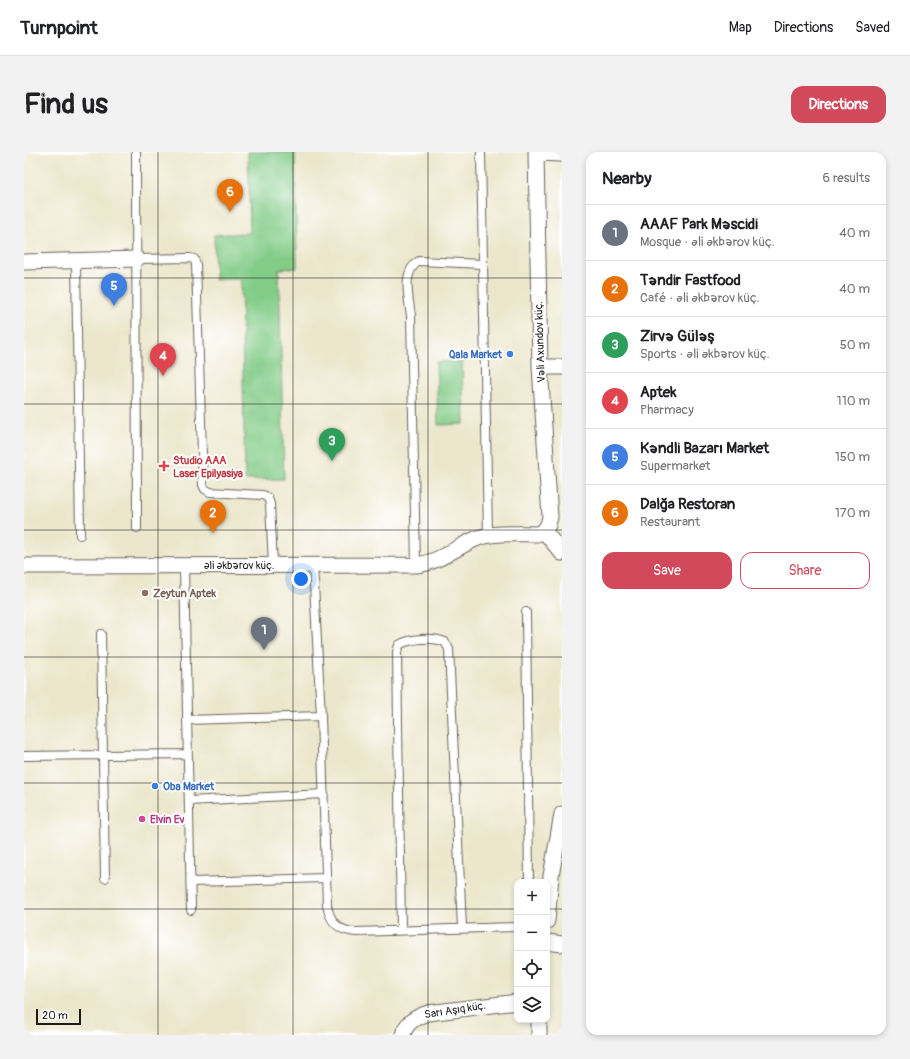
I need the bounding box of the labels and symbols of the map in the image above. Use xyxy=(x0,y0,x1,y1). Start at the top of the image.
pin: 6 xyxy=(217,179,243,212)
pin: 5 xyxy=(101,273,127,306)
street label: Vəli Axundov küç. xyxy=(532,301,548,383)
pin: 4 xyxy=(150,343,176,376)
place label: Qala Market xyxy=(449,348,503,361)
marker: Qala Market xyxy=(505,349,515,359)
pin: 3 xyxy=(319,428,345,461)
place label: Studio AAA Laser Epilyasiya xyxy=(173,454,243,480)
marker: Studio AAA Laser Epilyasiya xyxy=(158,460,170,472)
pin: 2 xyxy=(200,500,226,533)
street label: Əli Əkbərov küç. xyxy=(204,559,274,572)
your location xyxy=(291,569,311,589)
place label: Zeytun Aptek xyxy=(153,587,216,600)
marker: Zeytun Aptek xyxy=(140,588,150,598)
pin: 1 xyxy=(251,617,277,650)
place label: Oba Market xyxy=(163,780,215,793)
marker: Oba Market xyxy=(150,781,160,791)
place label: Elvin Ev xyxy=(150,813,184,826)
marker: Elvin Ev xyxy=(137,814,147,824)
street label: Sarı Aşıq küç. xyxy=(423,999,487,1021)
scale bar xyxy=(36,1007,81,1026)

